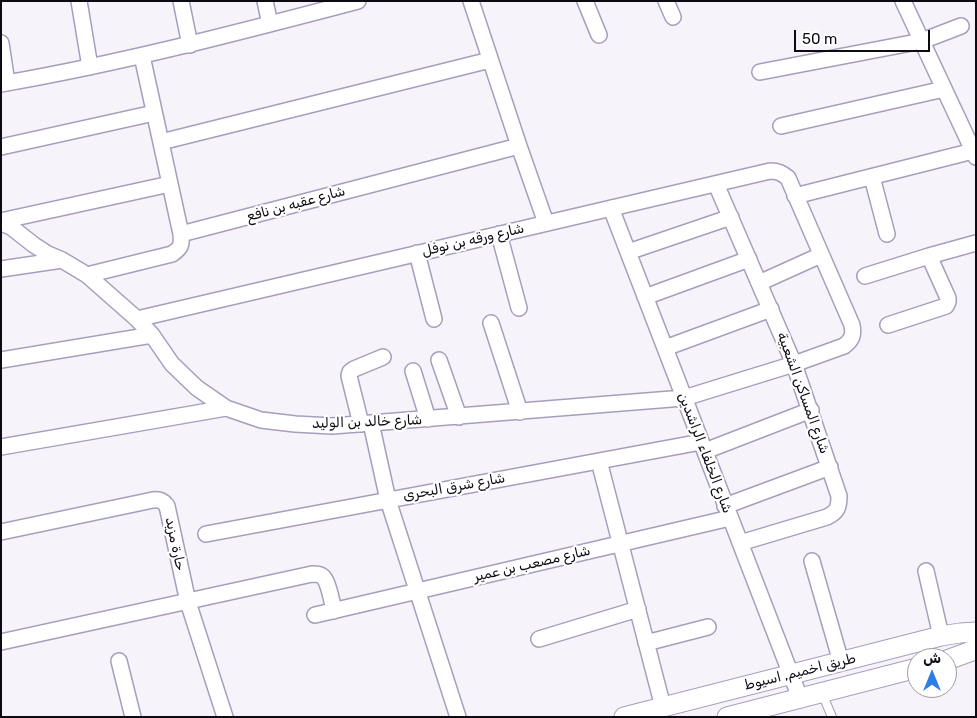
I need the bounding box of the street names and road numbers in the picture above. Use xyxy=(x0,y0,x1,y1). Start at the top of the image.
street label: شارع عقبه بن نافع xyxy=(245,183,347,225)
street label: شارع ورقه بن نوفل xyxy=(420,220,526,260)
street label: شارع المساكن الشعبية xyxy=(773,330,833,456)
street label: شارع الخلفاء الراشدين xyxy=(674,390,736,516)
street label: شارع خالد بن الوليد xyxy=(312,412,422,432)
street label: شارع شرق البحرى xyxy=(402,470,506,504)
street label: حارة مزيد xyxy=(161,516,189,572)
street label: شارع مصعب بن عمير xyxy=(472,542,592,586)
street label: طريق اخميم, اسيوط xyxy=(742,650,858,694)

